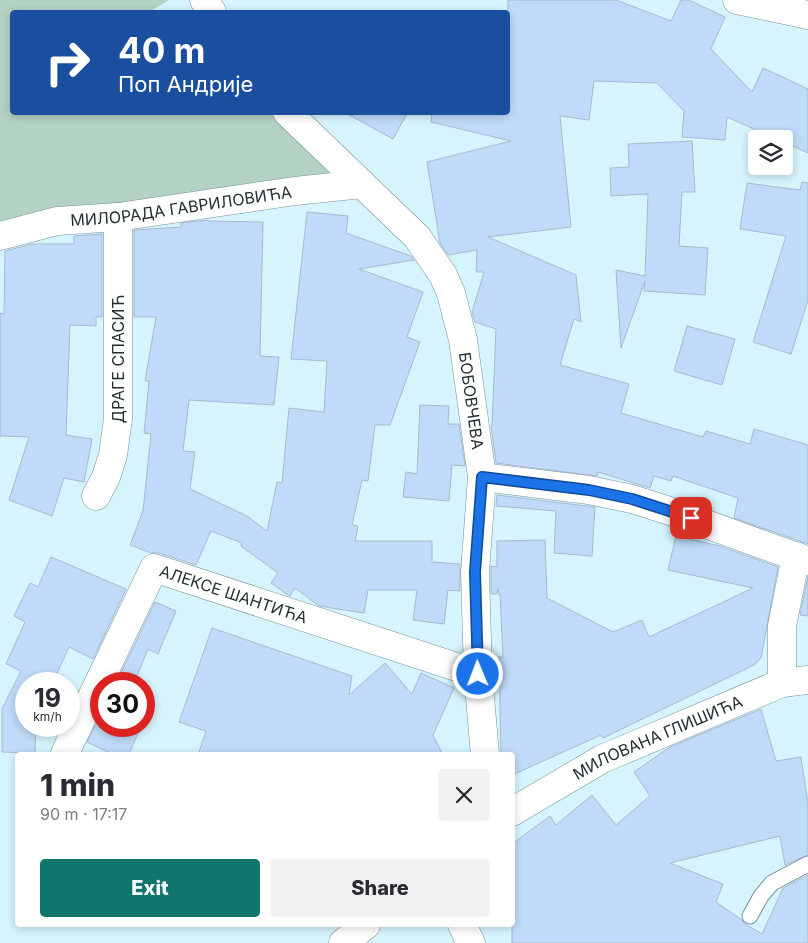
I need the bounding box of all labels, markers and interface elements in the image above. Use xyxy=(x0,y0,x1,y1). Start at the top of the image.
text: 40 m xyxy=(118,29,206,71)
icon: right xyxy=(35,30,100,95)
text: Поп Андрије xyxy=(118,71,253,97)
map controls xyxy=(748,130,793,175)
button: layers xyxy=(748,130,793,175)
street label: МИЛОРАДА ГАВРИЛОВИЋА xyxy=(70,182,293,230)
street label: ДРАГЕ СПАСИЋ xyxy=(108,295,128,423)
street label: БОБОВЧЕВА xyxy=(455,351,488,451)
pin xyxy=(670,497,712,539)
icon: arrive xyxy=(677,504,705,532)
street label: АЛЕКСЕ ШАНТИЋА xyxy=(157,560,310,628)
position arrow xyxy=(451,647,503,699)
speed limit sign: 30 xyxy=(90,672,155,737)
text: 19 xyxy=(34,683,61,713)
street label: МИЛОВАНА ГЛИШИЋА xyxy=(569,691,745,784)
text: km/h xyxy=(33,709,62,724)
text: 1 min xyxy=(40,767,115,803)
button: close xyxy=(438,769,490,821)
text: 90 m · 17:17 xyxy=(40,804,127,824)
button: Exit xyxy=(40,859,260,917)
button: Share xyxy=(270,859,490,917)

